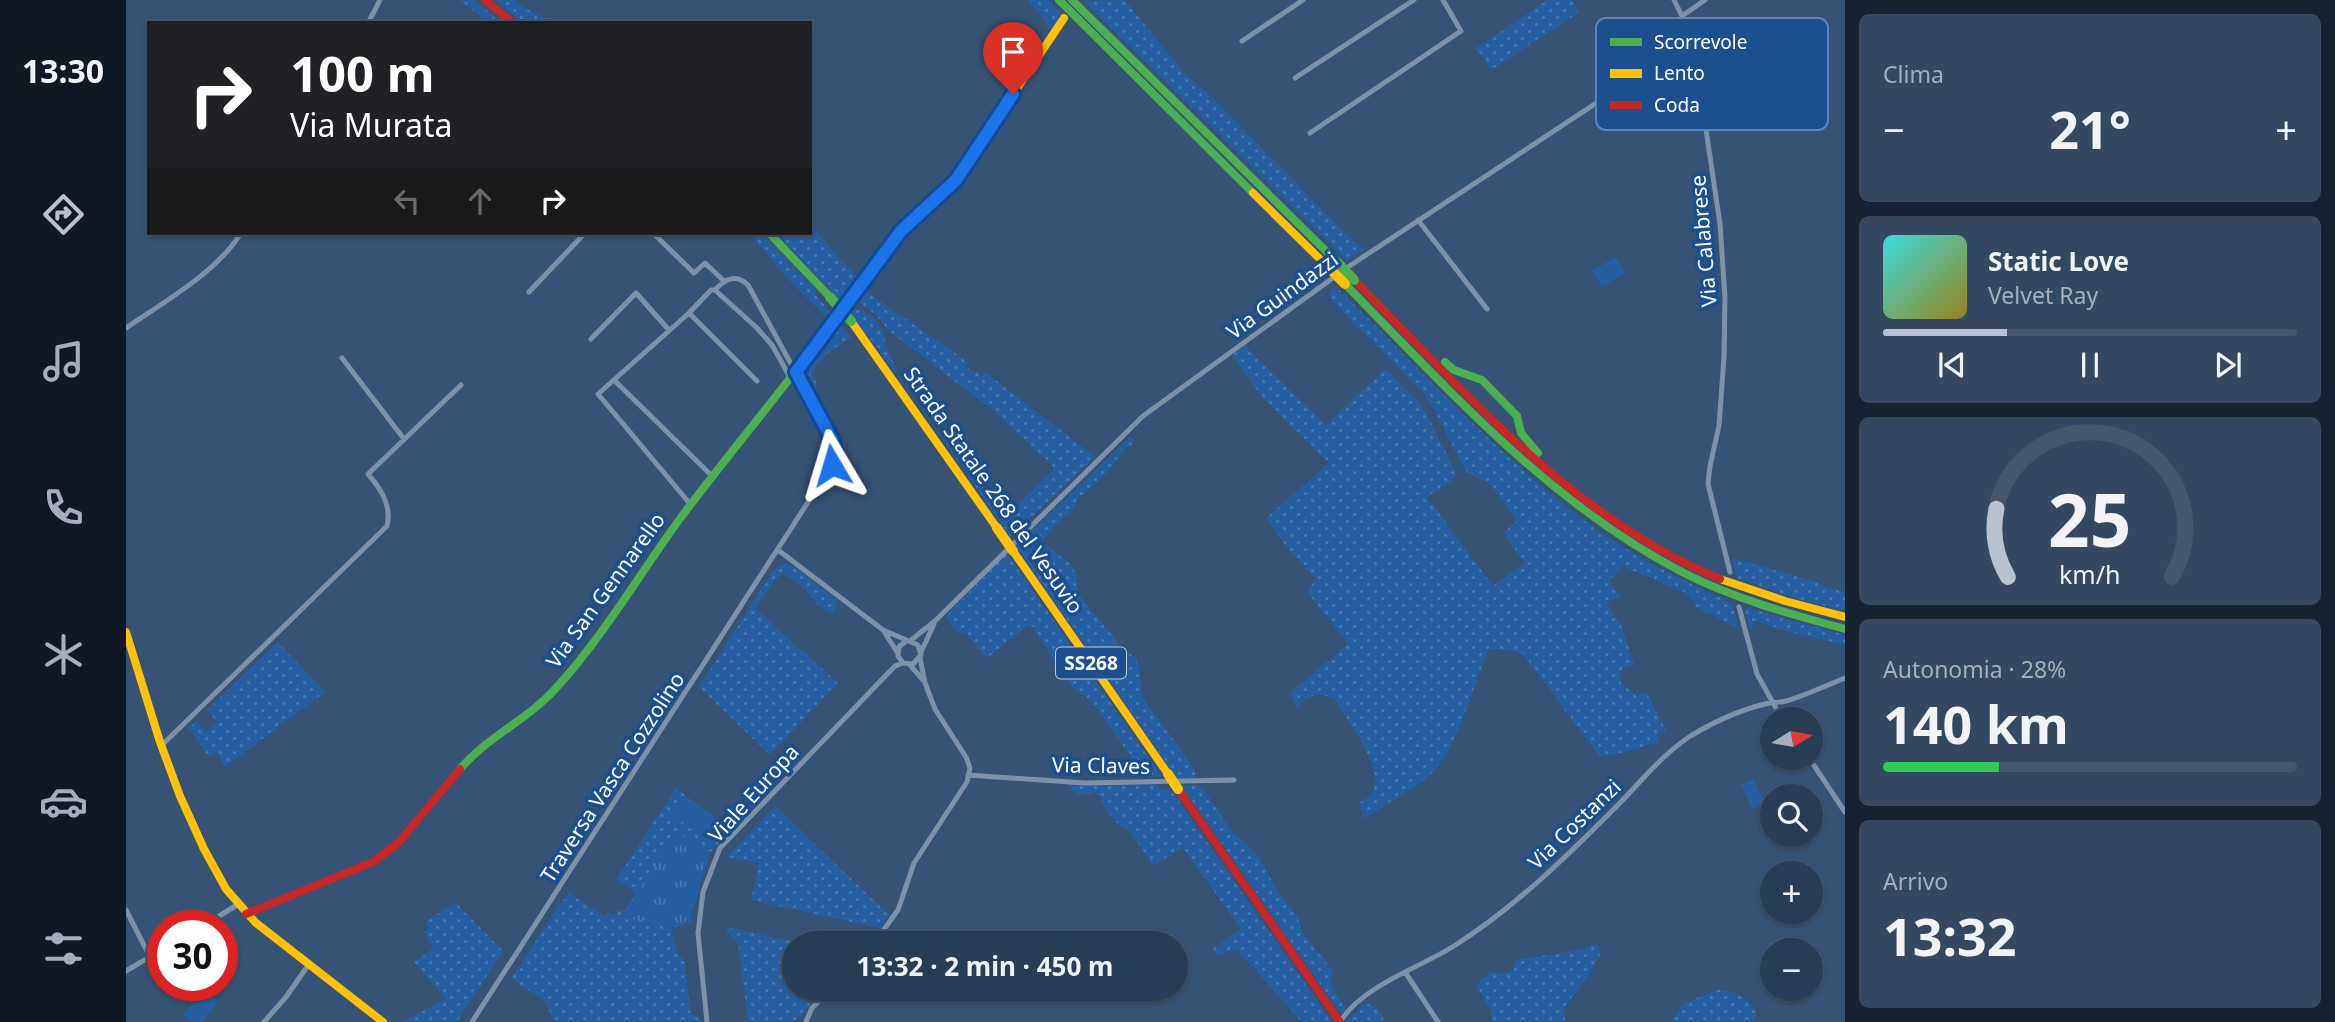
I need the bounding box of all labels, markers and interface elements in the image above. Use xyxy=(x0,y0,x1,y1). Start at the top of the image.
legend xyxy=(1596,18,1828,130)
pin xyxy=(983,22,1043,94)
text: Scorrevole xyxy=(1654,29,1747,55)
icon: arrive xyxy=(994,33,1032,71)
text: 100 m xyxy=(290,40,435,106)
text: 13:30 xyxy=(22,49,104,92)
icon: right xyxy=(175,49,266,140)
text: Clima xyxy=(1883,58,1944,90)
text: Lento xyxy=(1654,60,1705,86)
text: Coda xyxy=(1654,92,1700,118)
text: 21° xyxy=(2049,93,2131,164)
text: Via Murata xyxy=(290,103,453,146)
text: − xyxy=(1883,103,1905,155)
text: + xyxy=(2275,103,2297,155)
street label: Via Calabrese xyxy=(1683,174,1723,308)
icon: left xyxy=(388,182,426,220)
icon: ahead xyxy=(461,182,499,220)
icon: right xyxy=(534,182,572,220)
icon: directions xyxy=(39,190,88,239)
text: Static Love xyxy=(1988,243,2129,279)
street label: Via Guindazzi xyxy=(1220,245,1344,345)
text: Velvet Ray xyxy=(1988,279,2098,311)
icon: music xyxy=(39,337,88,386)
icon: previous xyxy=(1933,346,1971,384)
icon: pause xyxy=(2071,346,2109,384)
icon: next xyxy=(2209,346,2247,384)
street label: Strada Statale 268 del Vesuvio xyxy=(898,361,1090,619)
position arrow xyxy=(795,428,869,502)
text: 25 xyxy=(2048,469,2132,568)
icon: phone xyxy=(39,483,88,532)
street label: Via San Gennarello xyxy=(539,507,671,673)
text: km/h xyxy=(2059,557,2121,591)
icon: climate xyxy=(39,630,88,679)
road number: SS268 xyxy=(1056,648,1126,678)
text: Autonomia · 28% xyxy=(1883,653,2066,685)
street label: Traversa Vasca Cozzolino xyxy=(533,667,691,887)
text: 140 km xyxy=(1883,688,2069,759)
north arrow xyxy=(1760,707,1824,770)
map controls xyxy=(1760,707,1823,1001)
street label: Viale Europa xyxy=(701,738,805,848)
street label: Via Claves xyxy=(1052,750,1150,780)
street label: Via Costanzi xyxy=(1521,773,1627,875)
icon: car xyxy=(39,777,88,826)
button: search xyxy=(1760,784,1823,847)
button: + xyxy=(1760,861,1823,924)
text: Arrivo xyxy=(1883,865,1948,897)
text: 13:32 xyxy=(1883,900,2017,971)
speed limit sign: 30 xyxy=(147,910,238,1001)
icon: filters xyxy=(39,924,88,973)
button: − xyxy=(1760,938,1823,1001)
text: 13:32 · 2 min · 450 m xyxy=(857,948,1113,984)

